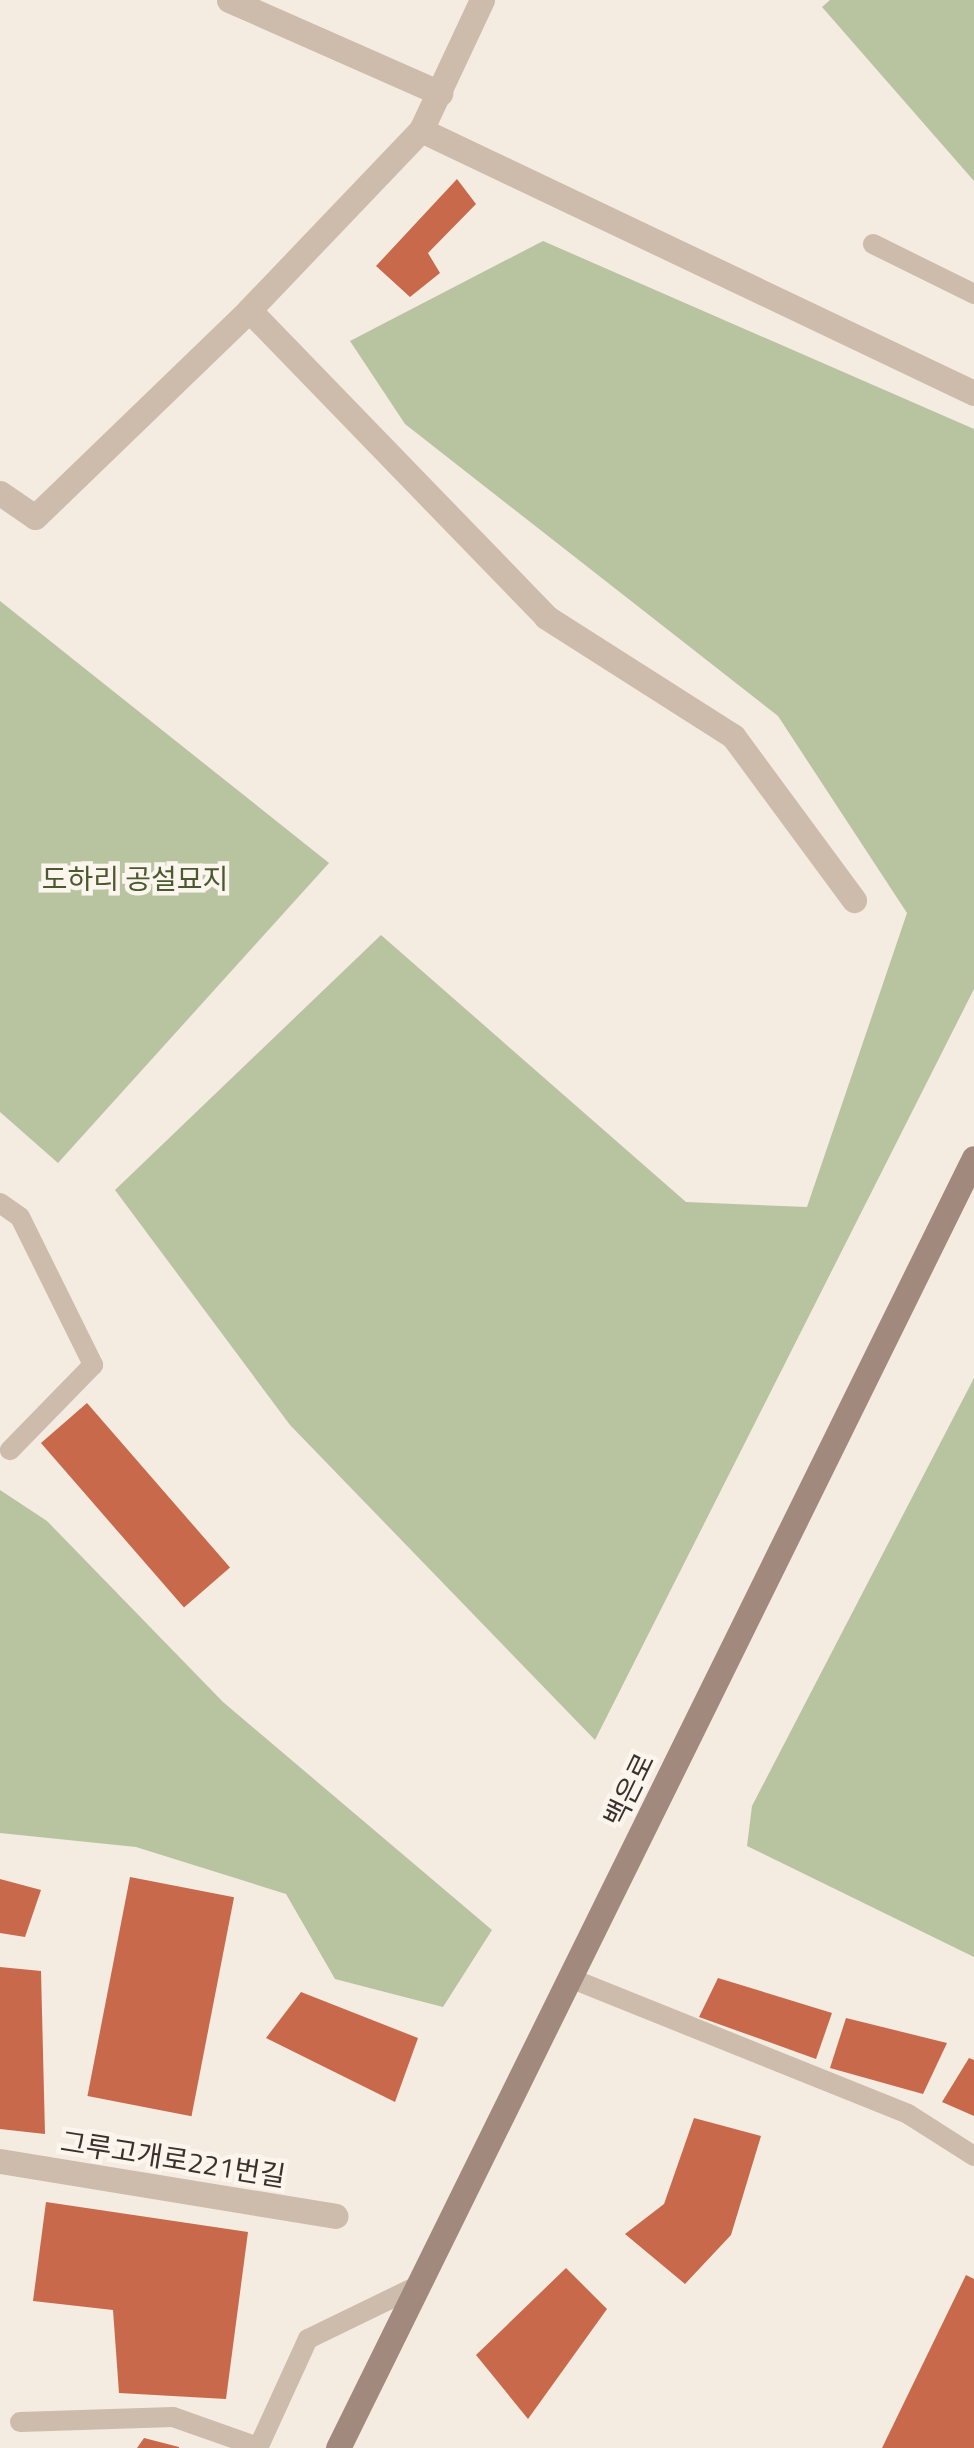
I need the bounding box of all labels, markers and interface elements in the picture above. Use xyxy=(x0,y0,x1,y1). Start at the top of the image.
park label: 도하리 공설묘지 xyxy=(42,862,228,896)
street label: 백은로 xyxy=(597,1748,661,1832)
street label: 그루고개로221번길 xyxy=(58,2125,288,2193)

